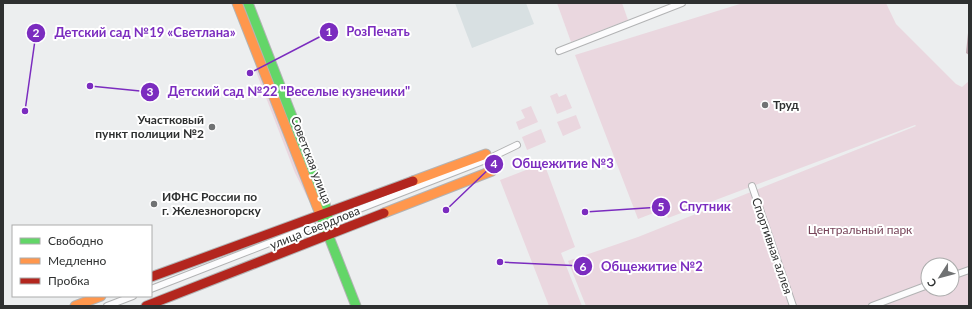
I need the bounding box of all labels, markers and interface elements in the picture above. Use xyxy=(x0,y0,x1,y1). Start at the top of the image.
callout: РозПечать xyxy=(319,19,418,44)
callout: Детский сад №19 «Светлана» xyxy=(26,20,243,45)
text: РозПечать xyxy=(346,23,411,39)
text: Детский сад №19 «Светлана» xyxy=(54,24,236,40)
text: 1 xyxy=(326,24,333,39)
text: 2 xyxy=(33,25,40,40)
callout: Детский сад №22 "Веселые кузнечики" xyxy=(140,79,418,104)
text: Детский сад №22 "Веселые кузнечики" xyxy=(168,83,410,99)
text: 3 xyxy=(147,84,154,99)
place label: Труд xyxy=(773,97,799,112)
marker: Труд xyxy=(760,100,770,110)
place label: Участковый пункт полиции №2 xyxy=(95,112,204,141)
street label: Советская улица xyxy=(288,114,335,206)
marker: Участковый пункт полиции №2 xyxy=(207,122,217,132)
callout: Общежитие №3 xyxy=(484,151,622,176)
text: Общежитие №3 xyxy=(512,155,614,171)
text: 4 xyxy=(491,156,498,171)
place label: ИФНС России по г. Железногорску xyxy=(162,189,261,218)
callout: Спутник xyxy=(651,194,739,219)
street label: Спортивная аллея xyxy=(749,196,796,296)
text: Спутник xyxy=(679,198,731,214)
marker: ИФНС России по г. Железногорску xyxy=(149,199,159,209)
text: 5 xyxy=(658,199,665,214)
street label: улица Свердлова xyxy=(268,203,362,252)
park label: Центральный парк xyxy=(808,222,913,237)
legend xyxy=(12,225,152,297)
text: Свободно xyxy=(48,233,104,248)
text: Медленно xyxy=(48,253,107,268)
callout: Общежитие №2 xyxy=(573,254,711,279)
north arrow xyxy=(920,257,960,297)
text: Общежитие №2 xyxy=(601,258,703,274)
text: 6 xyxy=(580,259,587,274)
text: Пробка xyxy=(48,273,89,288)
text: С xyxy=(924,276,939,290)

